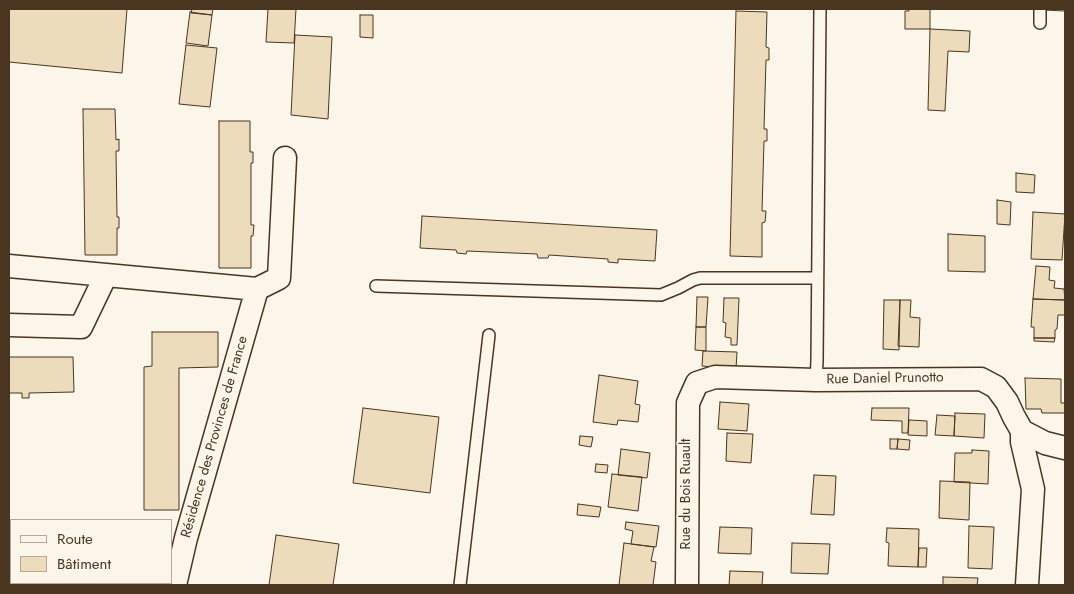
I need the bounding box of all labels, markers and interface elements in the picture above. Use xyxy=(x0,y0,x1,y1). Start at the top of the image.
street label: Résidence des Provinces de France xyxy=(178,334,252,540)
street label: Rue Daniel Prunotto xyxy=(826,370,944,388)
street label: Rue du Bois Ruault xyxy=(679,439,695,549)
legend xyxy=(10,519,172,584)
text: Route xyxy=(57,528,93,550)
text: Bâtiment xyxy=(57,553,111,575)

